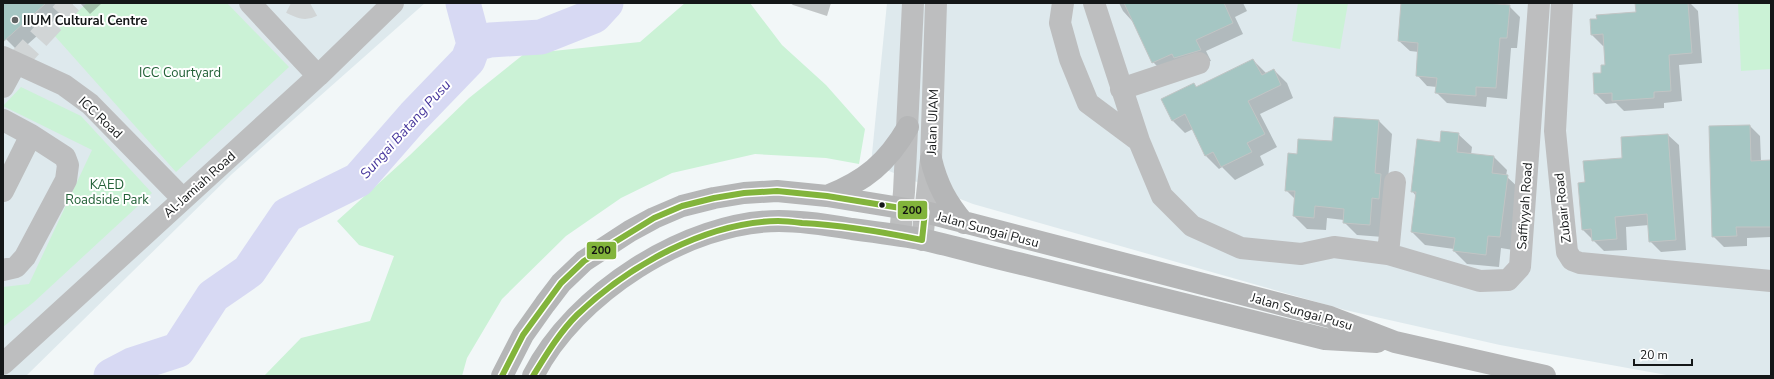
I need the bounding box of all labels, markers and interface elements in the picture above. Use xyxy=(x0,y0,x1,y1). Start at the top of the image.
place label: IIUM Cultural Centre xyxy=(23,12,147,30)
marker: IIUM Cultural Centre xyxy=(10,15,20,25)
park label: ICC Courtyard xyxy=(139,64,221,82)
water label: Sungai Batang Pusu xyxy=(356,76,455,183)
street label: Jalan UIAM xyxy=(923,89,943,156)
street label: ICC Road xyxy=(74,93,126,143)
street label: Al-Jamiah Road xyxy=(160,147,240,222)
street label: Saffiyyah Road xyxy=(1513,162,1537,250)
street label: Zubair Road xyxy=(1550,172,1576,244)
park label: KAED Roadside Park xyxy=(65,176,149,209)
unlabelled marker xyxy=(877,200,887,210)
line badge: 200 xyxy=(897,200,928,220)
text: 200 xyxy=(902,203,922,218)
street label: Jalan Sungai Pusu xyxy=(934,207,1041,252)
line badge: 200 xyxy=(586,241,617,260)
text: 200 xyxy=(591,243,611,258)
street label: Jalan Sungai Pusu xyxy=(1248,289,1355,335)
scale bar xyxy=(1634,341,1692,367)
text: 20 m xyxy=(1640,347,1668,363)

